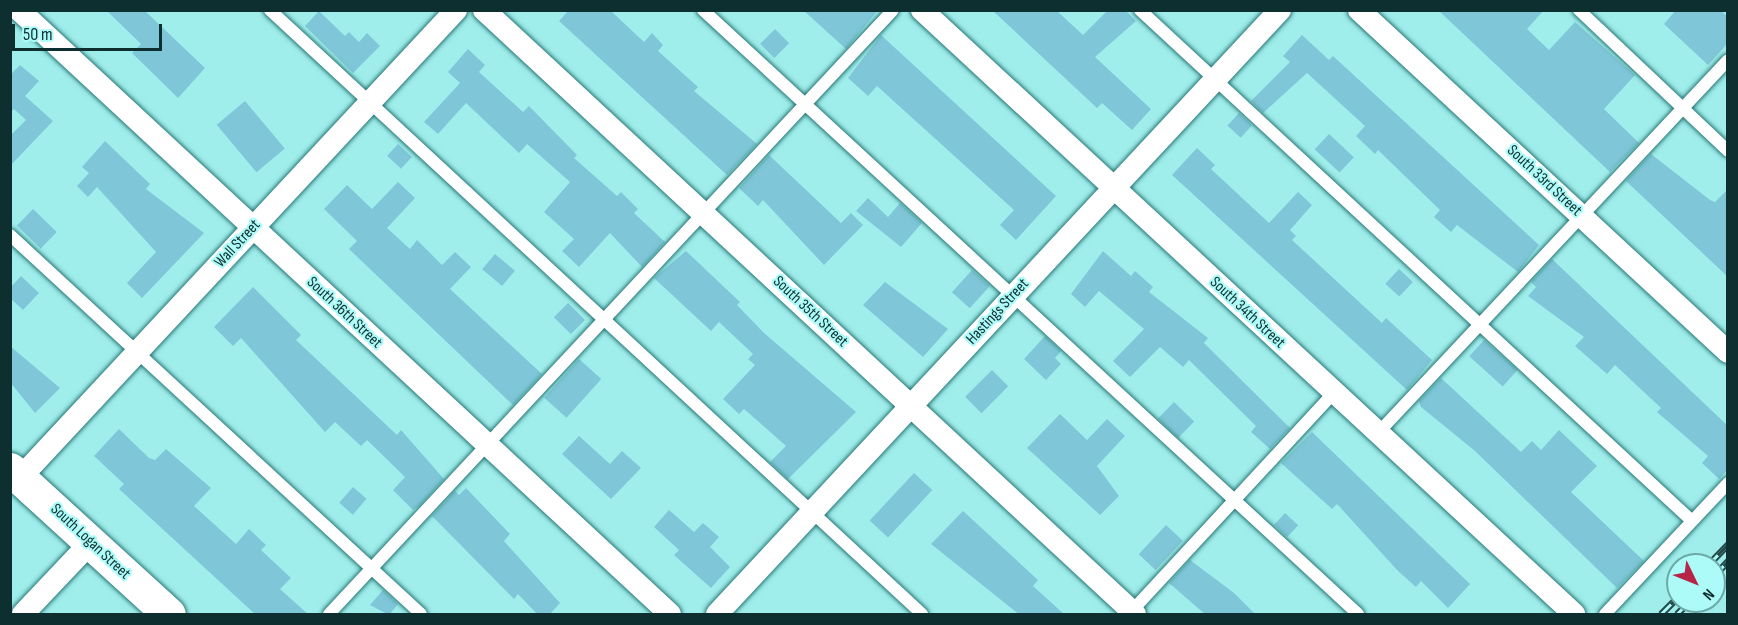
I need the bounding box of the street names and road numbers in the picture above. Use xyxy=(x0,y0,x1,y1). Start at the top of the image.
street label: South 33rd Street xyxy=(1503,142,1585,220)
street label: Wall Street xyxy=(211,216,265,272)
street label: South 35th Street xyxy=(768,272,852,352)
street label: South 36th Street xyxy=(302,273,386,353)
street label: South 34th Street xyxy=(1205,273,1289,353)
street label: Hastings Street xyxy=(963,275,1033,349)
street label: South Logan Street xyxy=(46,500,134,584)

